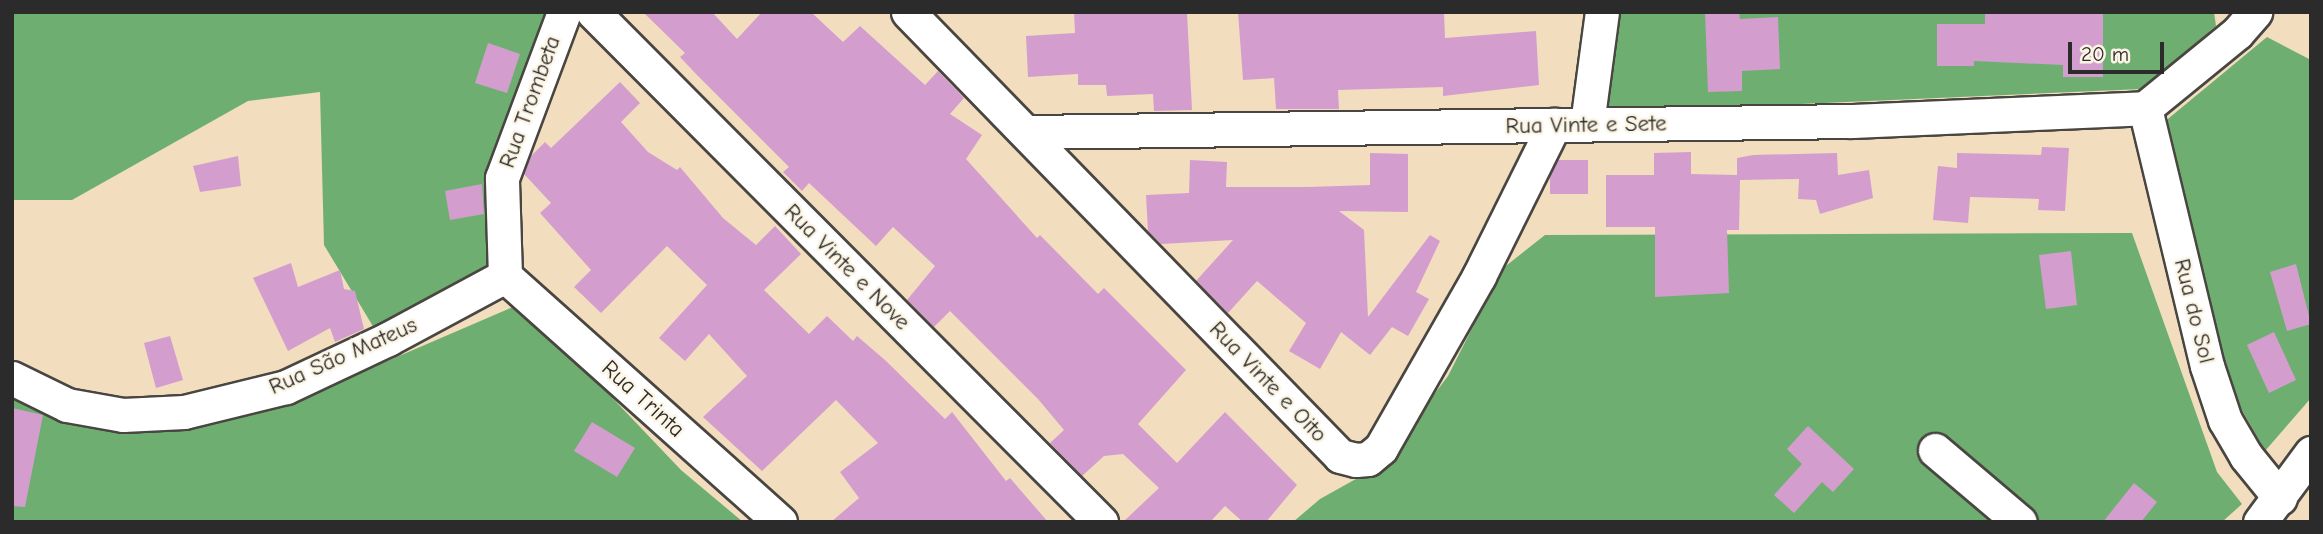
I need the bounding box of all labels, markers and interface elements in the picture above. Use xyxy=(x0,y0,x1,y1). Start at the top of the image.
scale bar xyxy=(2071,28,2167,72)
street label: Rua Trombeta xyxy=(493,32,567,172)
text: 20 m xyxy=(2081,42,2129,66)
street label: Rua Vinte e Sete xyxy=(1505,110,1667,140)
street label: Rua Vinte e Nove xyxy=(778,198,916,336)
street label: Rua do Sol xyxy=(2168,256,2220,366)
street label: Rua São Mateus xyxy=(265,311,421,401)
street label: Rua Vinte e Oito xyxy=(1203,316,1333,448)
street label: Rua Trinta xyxy=(596,355,690,443)

